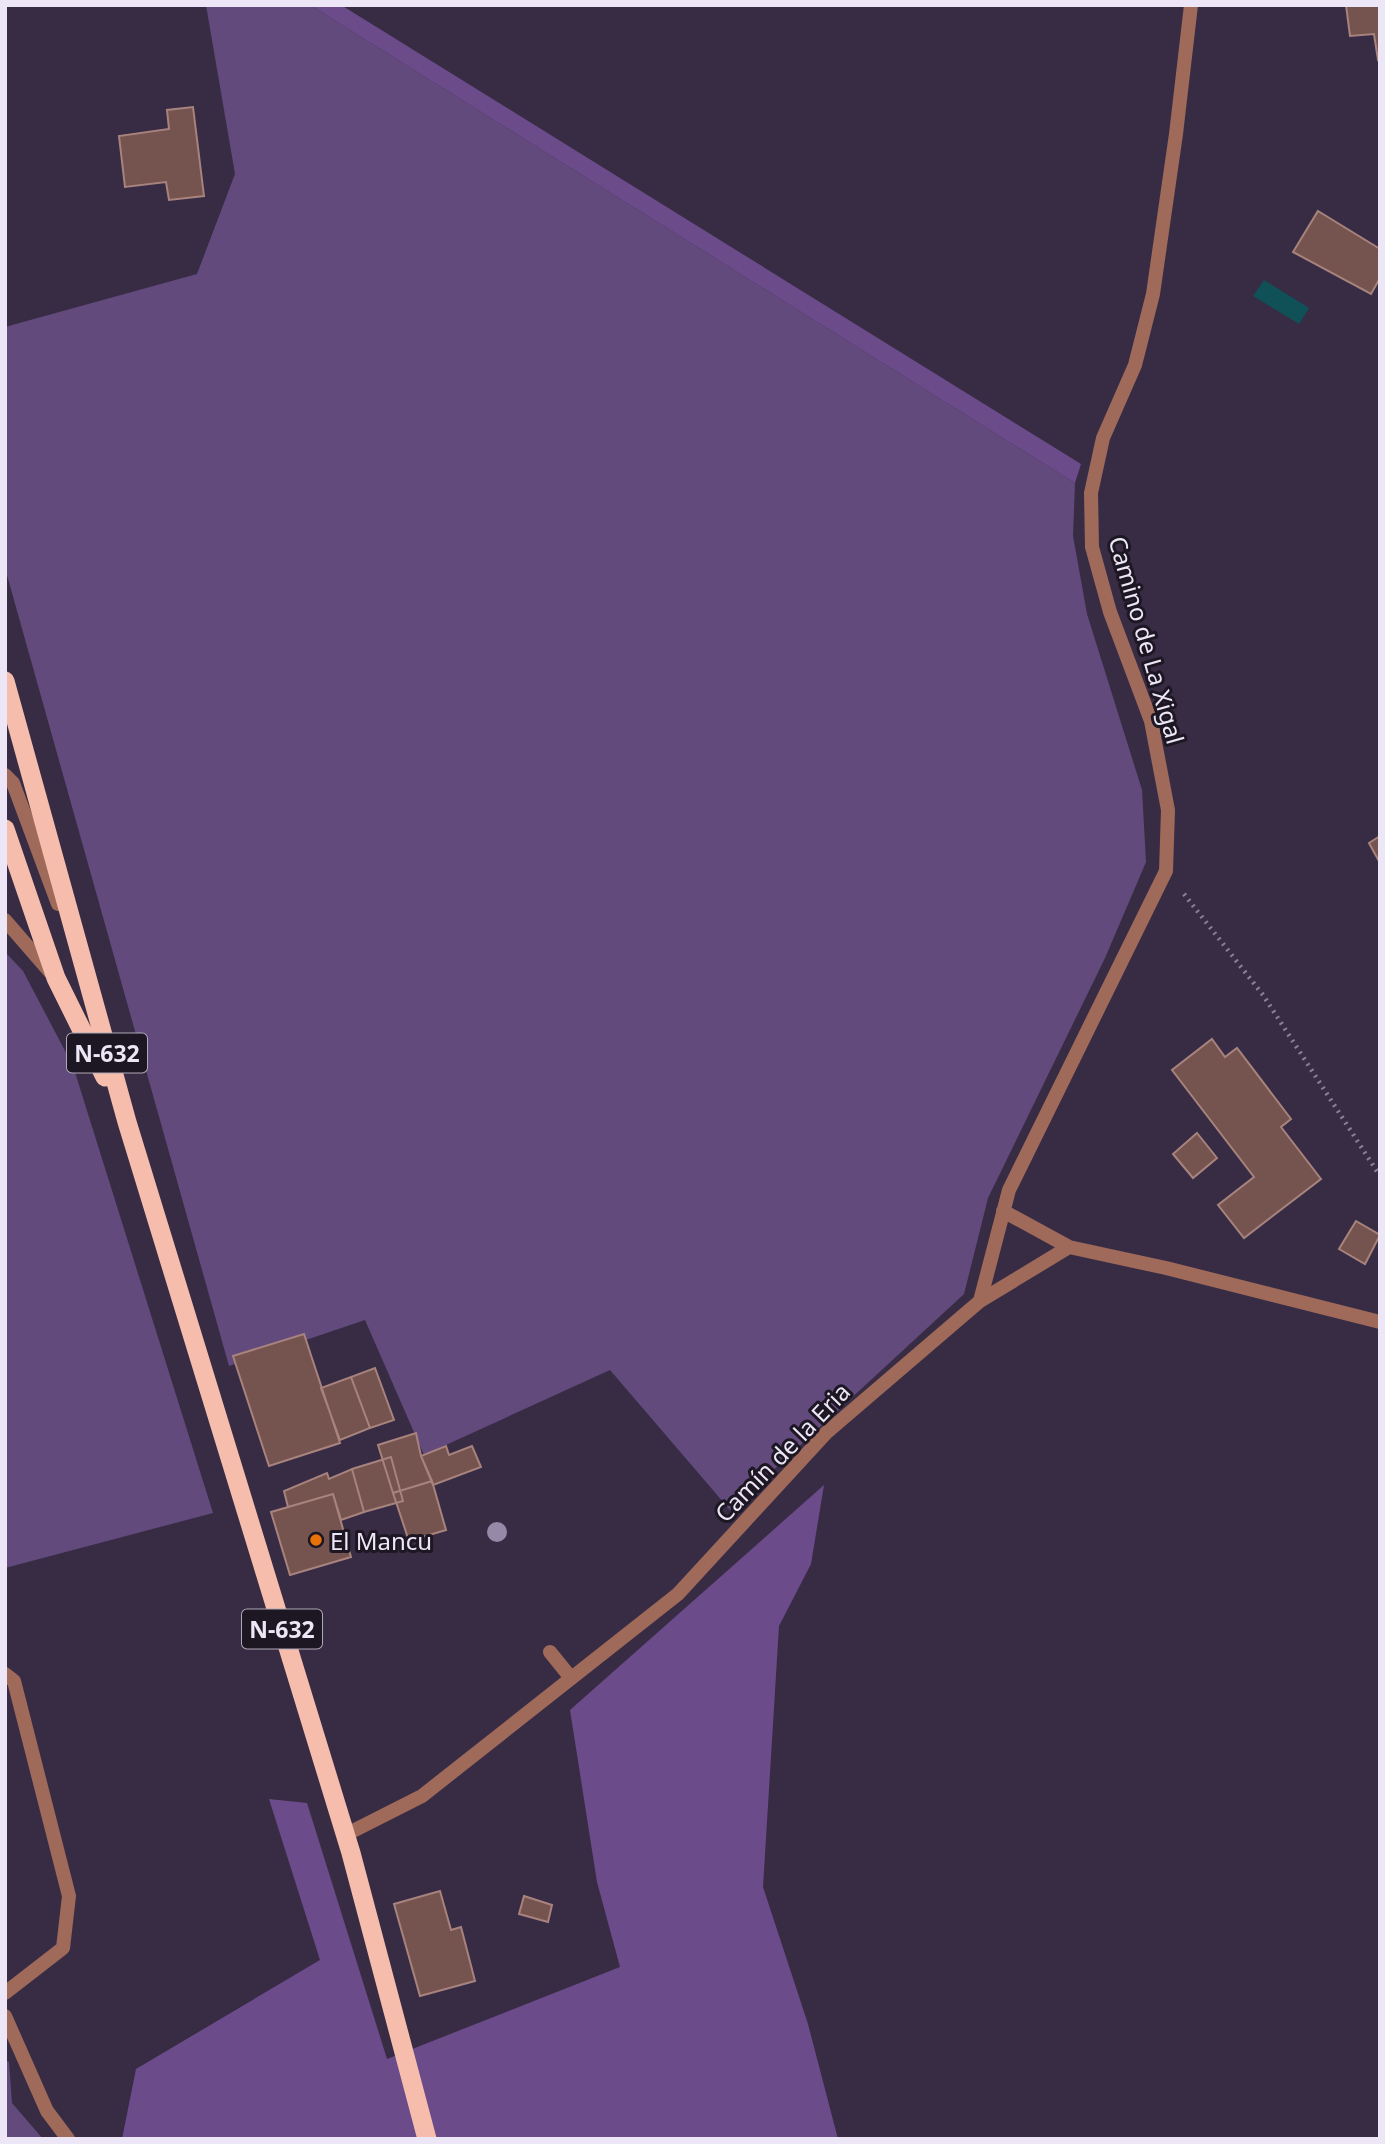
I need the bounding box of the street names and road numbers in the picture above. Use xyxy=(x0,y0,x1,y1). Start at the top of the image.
street label: Camino de La Xigal xyxy=(1102,532,1192,748)
road number: N-632 xyxy=(67,1034,147,1072)
street label: Camín de la Eria xyxy=(707,1375,857,1529)
road number: N-632 xyxy=(242,1610,322,1648)

